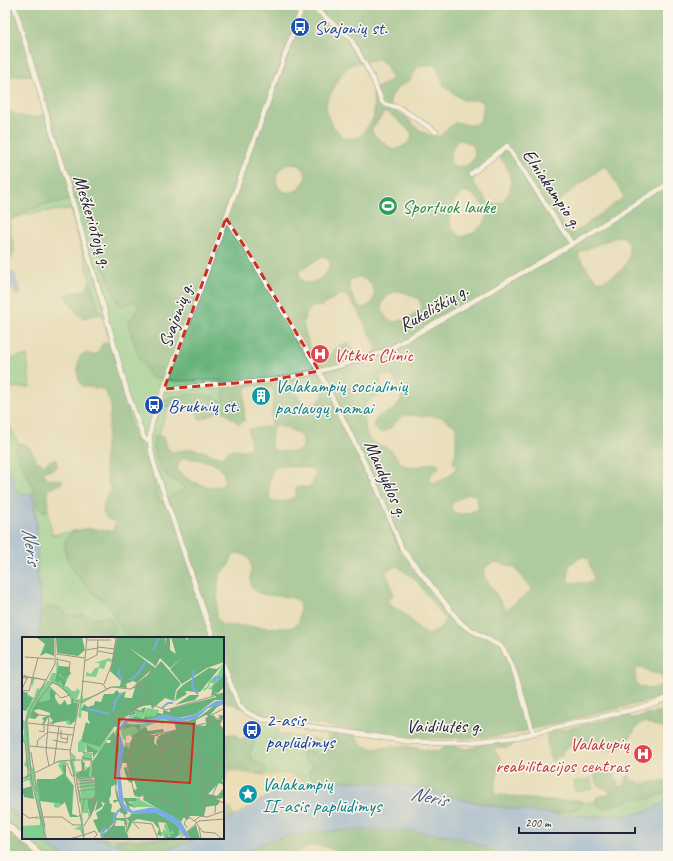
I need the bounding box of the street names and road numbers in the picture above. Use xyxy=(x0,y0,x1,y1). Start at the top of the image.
street label: Elniakampio g. xyxy=(517,144,588,233)
street label: Meškeriotojų g. xyxy=(68,172,119,271)
street label: Rukeliškių g. xyxy=(395,278,473,337)
street label: Svajonių g. xyxy=(153,279,199,351)
street label: Maudyklos g. xyxy=(359,436,414,521)
street label: Vaidilutės g. xyxy=(406,714,482,738)

